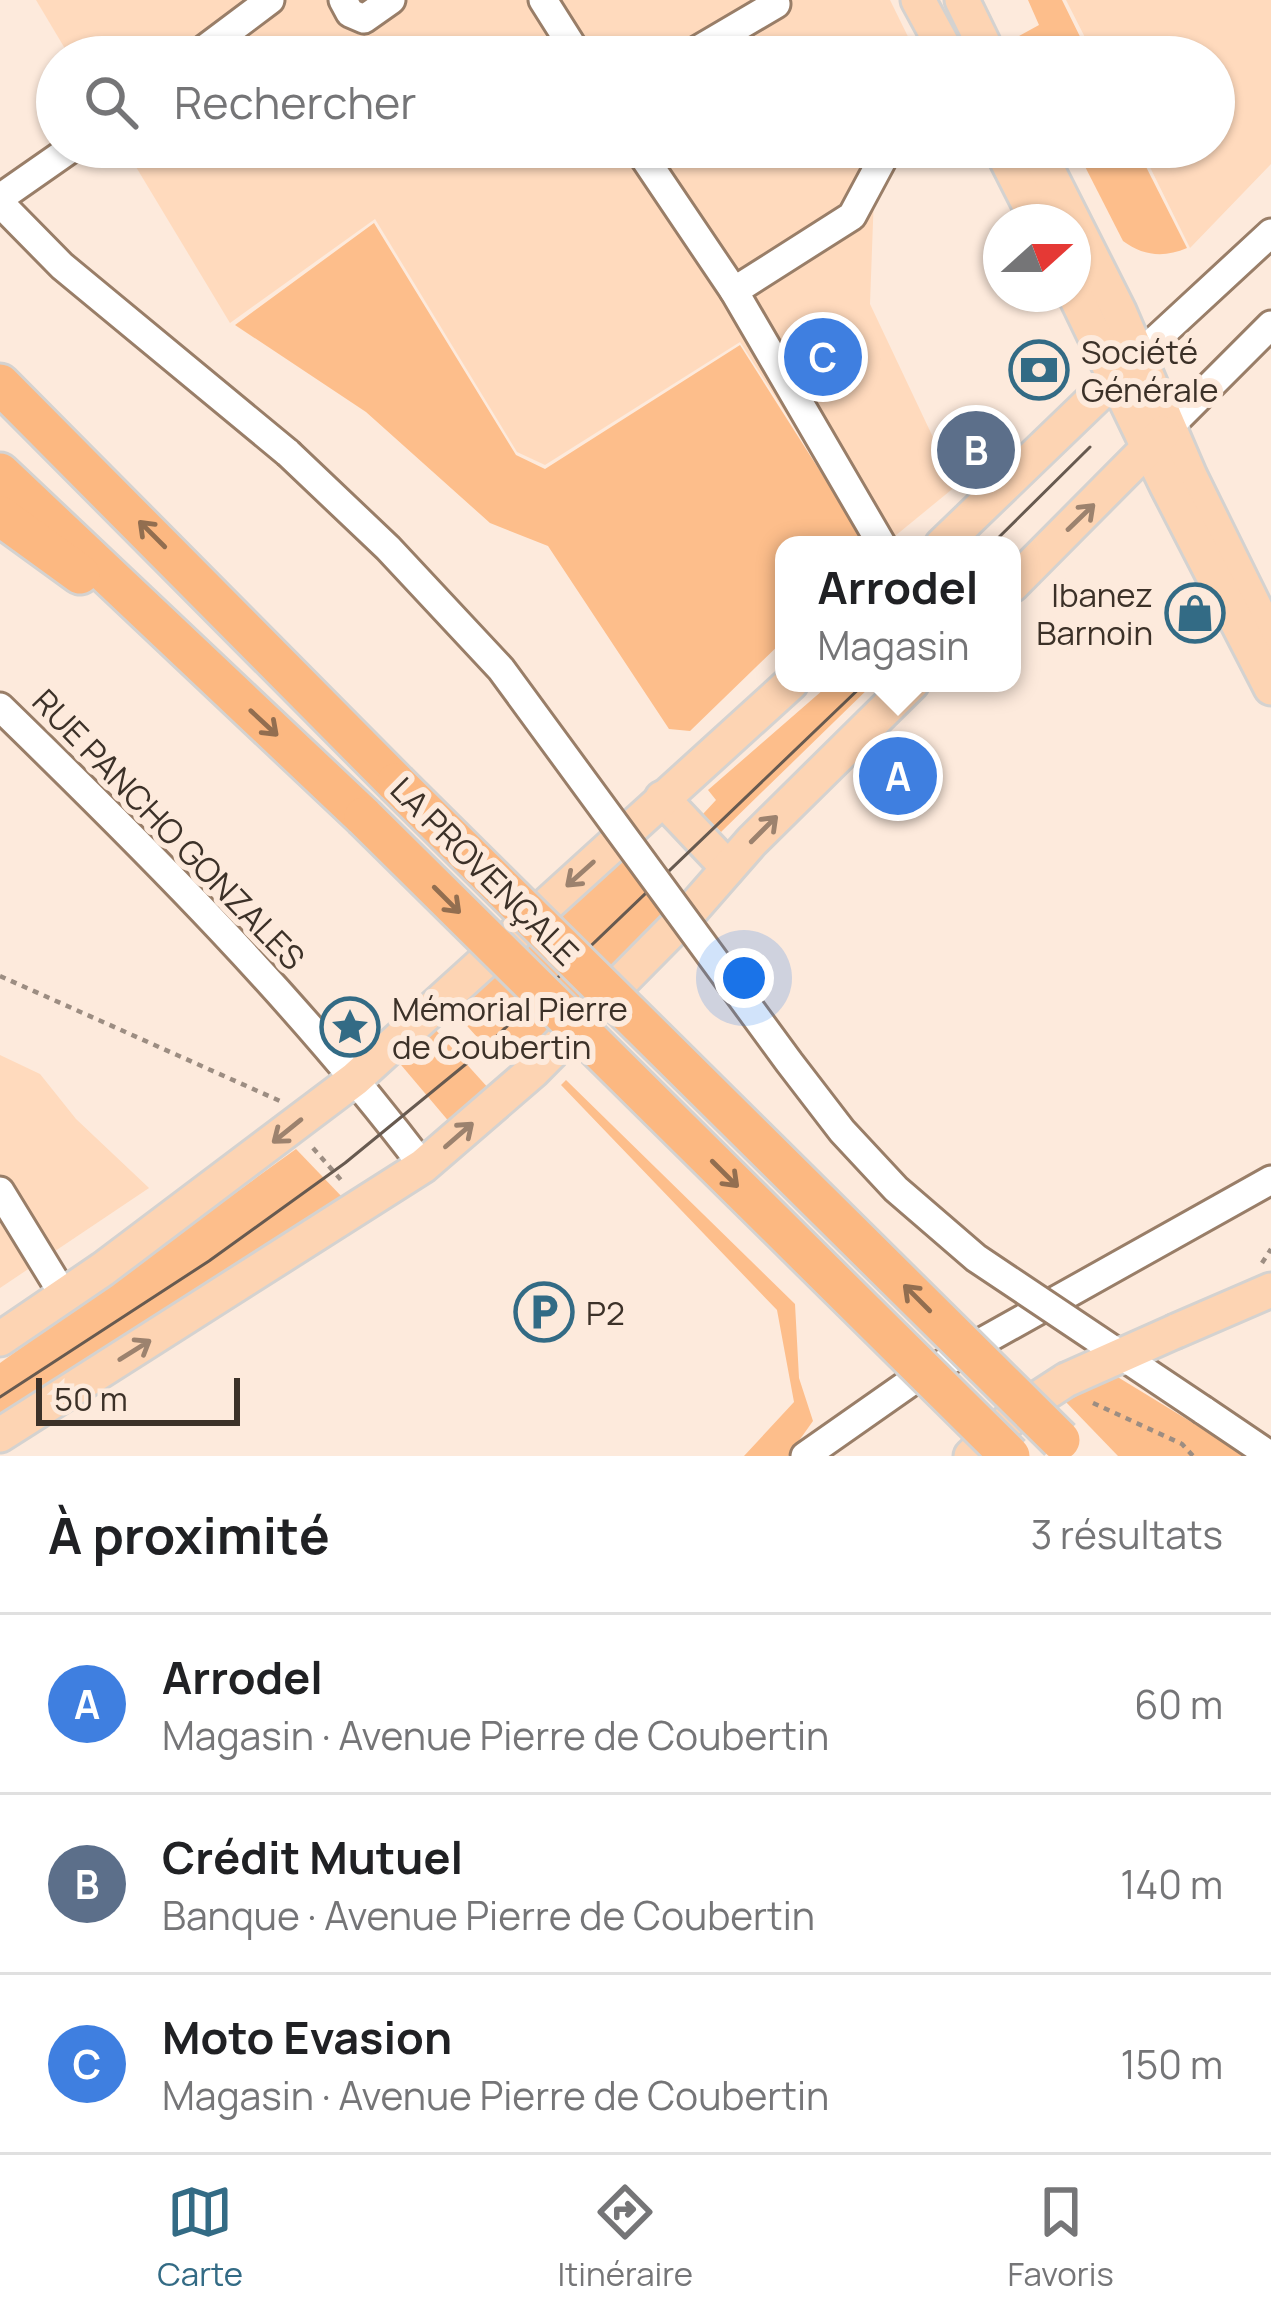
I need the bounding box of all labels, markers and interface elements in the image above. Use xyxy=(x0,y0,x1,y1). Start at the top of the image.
search box xyxy=(36,36,1235,168)
icon: search xyxy=(78,69,144,135)
text: Rechercher xyxy=(174,71,417,133)
north arrow xyxy=(983,204,1091,312)
pin: C xyxy=(784,312,862,402)
place label: Société Générale xyxy=(1081,329,1219,412)
bank icon: Société Générale xyxy=(1008,339,1070,401)
pin: B xyxy=(937,405,1015,495)
one-way arrow xyxy=(1066,503,1095,532)
one-way arrow xyxy=(138,520,167,549)
popup xyxy=(775,536,1021,692)
text: Arrodel xyxy=(818,556,978,618)
place label: Ibanez Barnoin xyxy=(1036,572,1153,655)
shop icon: Ibanez Barnoin xyxy=(1164,582,1226,644)
text: Magasin xyxy=(818,618,969,672)
street label: RUE PANCHO GONZALES xyxy=(23,679,315,979)
one-way arrow xyxy=(248,708,278,736)
pin: A xyxy=(859,731,937,821)
street label: LA PROVENÇALE xyxy=(381,767,589,975)
one-way arrow xyxy=(749,815,778,844)
one-way arrow xyxy=(565,860,595,887)
one-way arrow xyxy=(432,885,461,913)
your location xyxy=(714,948,774,1008)
place label: Mémorial Pierre de Coubertin xyxy=(392,986,628,1069)
place icon: Mémorial Pierre de Coubertin xyxy=(319,996,381,1058)
one-way arrow xyxy=(272,1117,303,1145)
one-way arrow xyxy=(443,1122,474,1150)
one-way arrow xyxy=(710,1159,739,1187)
parking icon: P2 xyxy=(513,1281,575,1343)
one-way arrow xyxy=(903,1284,932,1313)
place label: P2 xyxy=(586,1290,625,1335)
one-way arrow xyxy=(117,1338,151,1363)
scale bar xyxy=(36,1372,240,1425)
text: 50 m xyxy=(54,1376,128,1421)
text: À proximité xyxy=(48,1500,330,1569)
text: 3 résultats xyxy=(1031,1507,1223,1561)
text: Arrodel xyxy=(162,1646,323,1708)
text: A xyxy=(74,1677,100,1731)
text: 60 m xyxy=(1134,1677,1223,1731)
text: Magasin · Avenue Pierre de Coubertin xyxy=(162,1708,829,1762)
text: Crédit Mutuel xyxy=(162,1826,463,1888)
text: B xyxy=(75,1857,99,1911)
text: 140 m xyxy=(1120,1857,1223,1911)
text: Banque · Avenue Pierre de Coubertin xyxy=(162,1888,815,1942)
text: Moto Evasion xyxy=(162,2006,452,2068)
text: C xyxy=(73,2037,101,2091)
text: 150 m xyxy=(1121,2037,1223,2091)
text: Magasin · Avenue Pierre de Coubertin xyxy=(162,2068,829,2122)
tab: Carte xyxy=(157,2179,243,2296)
tab: Itinéraire xyxy=(557,2179,693,2296)
tab: Favoris xyxy=(1008,2179,1114,2296)

